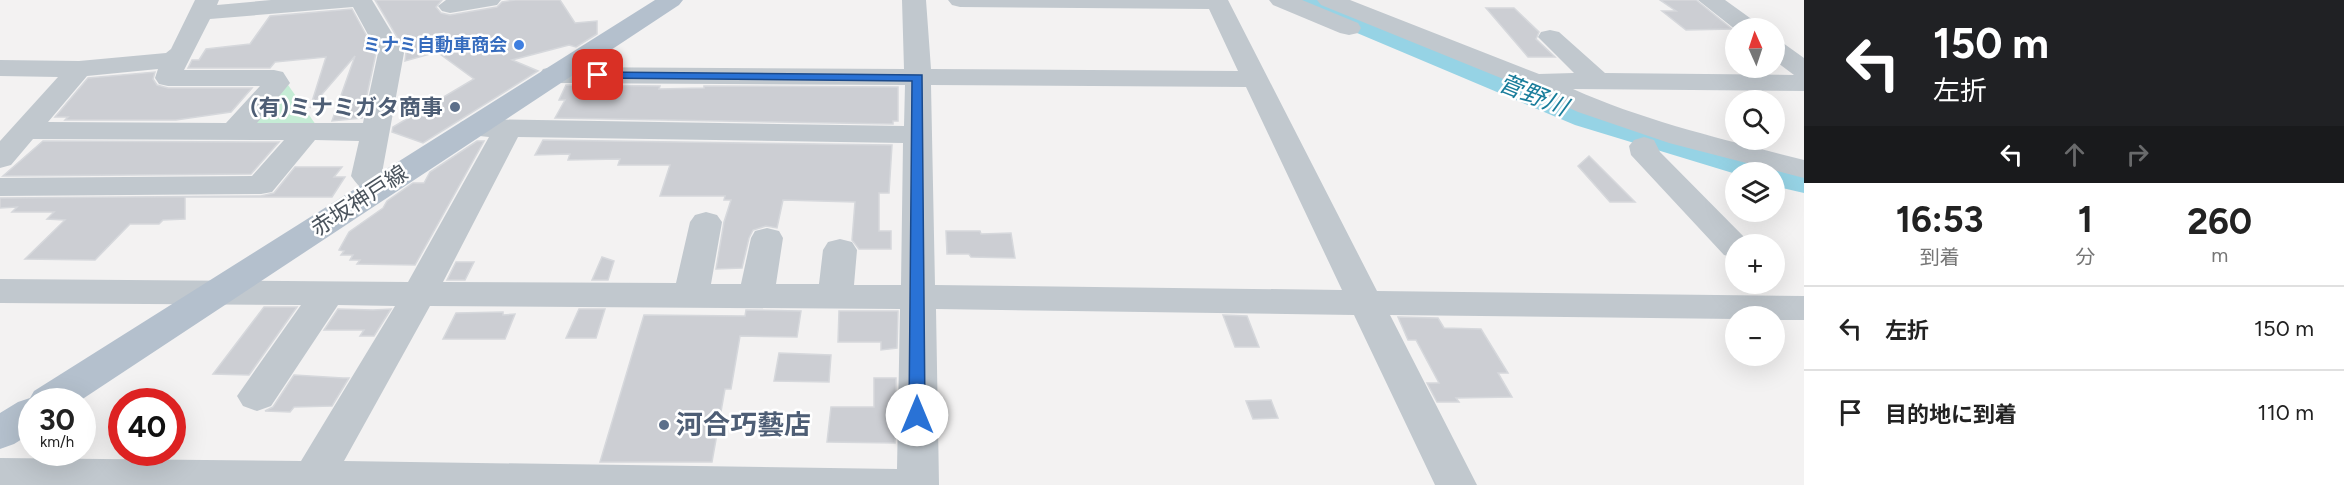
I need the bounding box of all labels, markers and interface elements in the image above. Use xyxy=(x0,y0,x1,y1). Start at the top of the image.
north arrow xyxy=(1725,18,1785,78)
map controls xyxy=(1725,18,1785,366)
text: 150 m xyxy=(1933,18,2049,69)
icon: left xyxy=(1834,24,1912,102)
place label: ミナミ自動車商会 xyxy=(363,34,507,56)
marker: ミナミ自動車商会 xyxy=(512,38,526,52)
pin xyxy=(572,49,623,100)
icon: arrive xyxy=(581,58,614,91)
water label: 菅野川 xyxy=(1494,68,1575,123)
text: 左折 xyxy=(1933,74,1987,107)
button: search xyxy=(1725,90,1785,150)
place label: (有)ミナミガタ商事 xyxy=(250,94,443,121)
marker: (有)ミナミガタ商事 xyxy=(448,100,462,114)
icon: left xyxy=(1995,138,2028,171)
icon: ahead xyxy=(2058,138,2091,171)
icon: right xyxy=(2121,138,2154,171)
street label: 赤坂神戸線 xyxy=(306,159,413,242)
button: layers xyxy=(1725,162,1785,222)
text: 16:53 xyxy=(1896,198,1984,241)
text: 1 xyxy=(2078,198,2093,241)
text: 260 xyxy=(2187,200,2252,243)
button: + xyxy=(1725,234,1785,294)
text: m xyxy=(2211,243,2228,267)
text: 到着 xyxy=(1920,245,1960,269)
text: 分 xyxy=(2075,245,2095,269)
button: − xyxy=(1725,306,1785,366)
icon: left xyxy=(1834,312,1867,345)
text: 150 m xyxy=(2254,315,2314,342)
text: 左折 xyxy=(1885,317,1929,344)
position arrow xyxy=(885,383,949,447)
speed limit sign: 40 xyxy=(108,388,186,466)
icon: arrive xyxy=(1834,396,1867,429)
text: 110 m xyxy=(2258,399,2314,426)
text: 30 xyxy=(39,401,75,438)
text: 目的地に到着 xyxy=(1885,401,2017,428)
place label: 河合巧藝店 xyxy=(676,408,811,441)
marker: 河合巧藝店 xyxy=(657,418,671,432)
text: km/h xyxy=(40,433,74,451)

